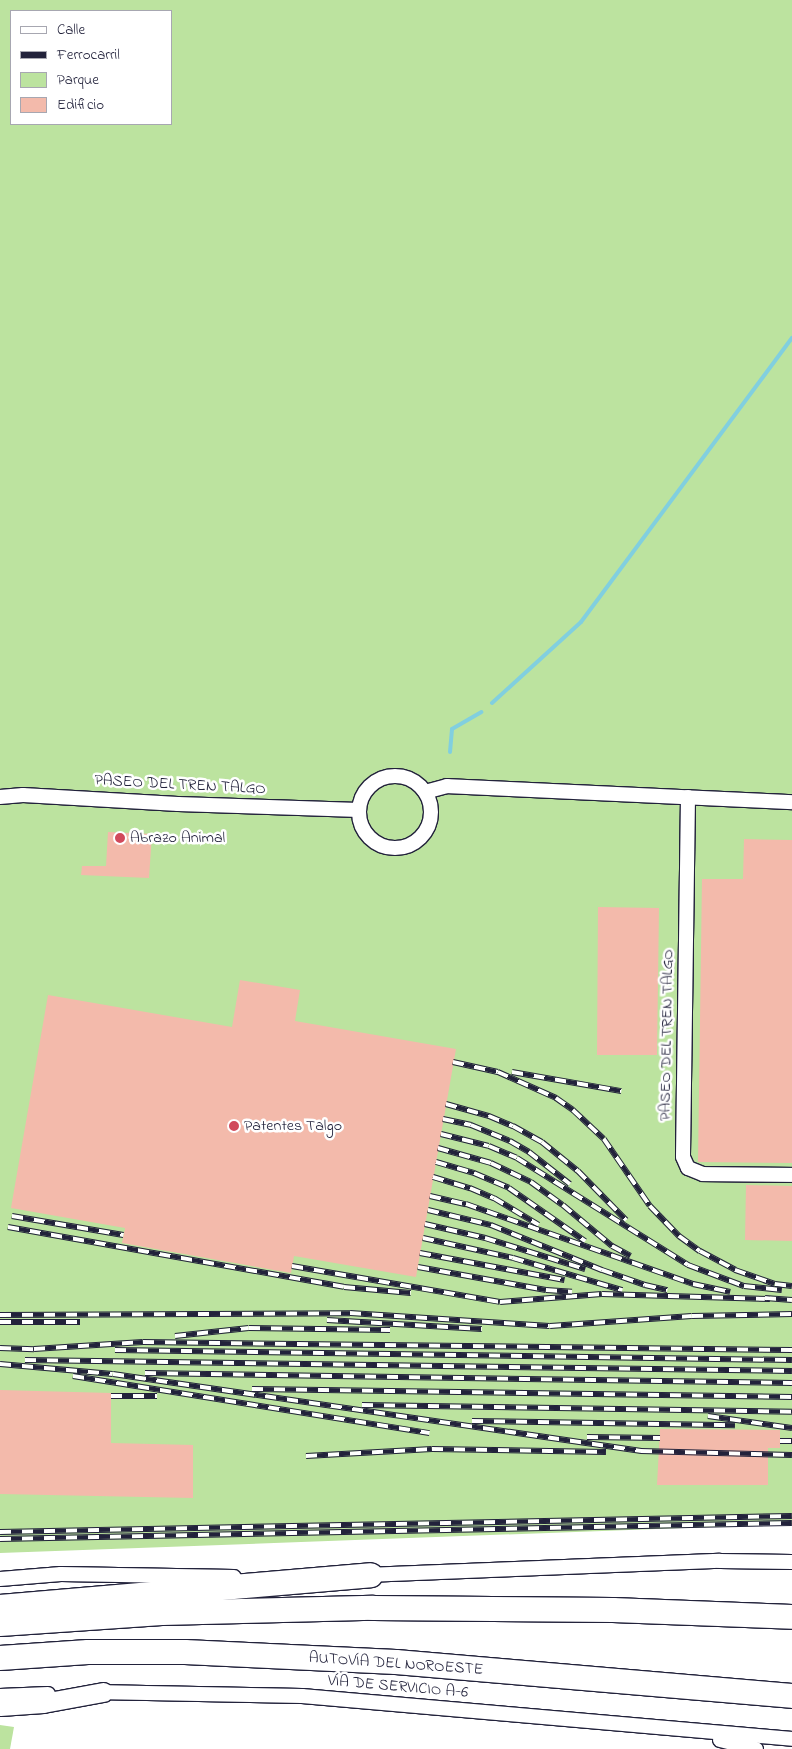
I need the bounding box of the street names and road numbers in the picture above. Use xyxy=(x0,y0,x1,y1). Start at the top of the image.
street label: PASEO DEL TREN TALGO xyxy=(94,771,266,799)
street label: PASEO DEL TREN TALGO xyxy=(656,949,678,1121)
street label: AUTOVÍA DEL NOROESTE xyxy=(308,1648,484,1680)
street label: VÍA DE SERVICIO A-6 xyxy=(327,1671,469,1703)

